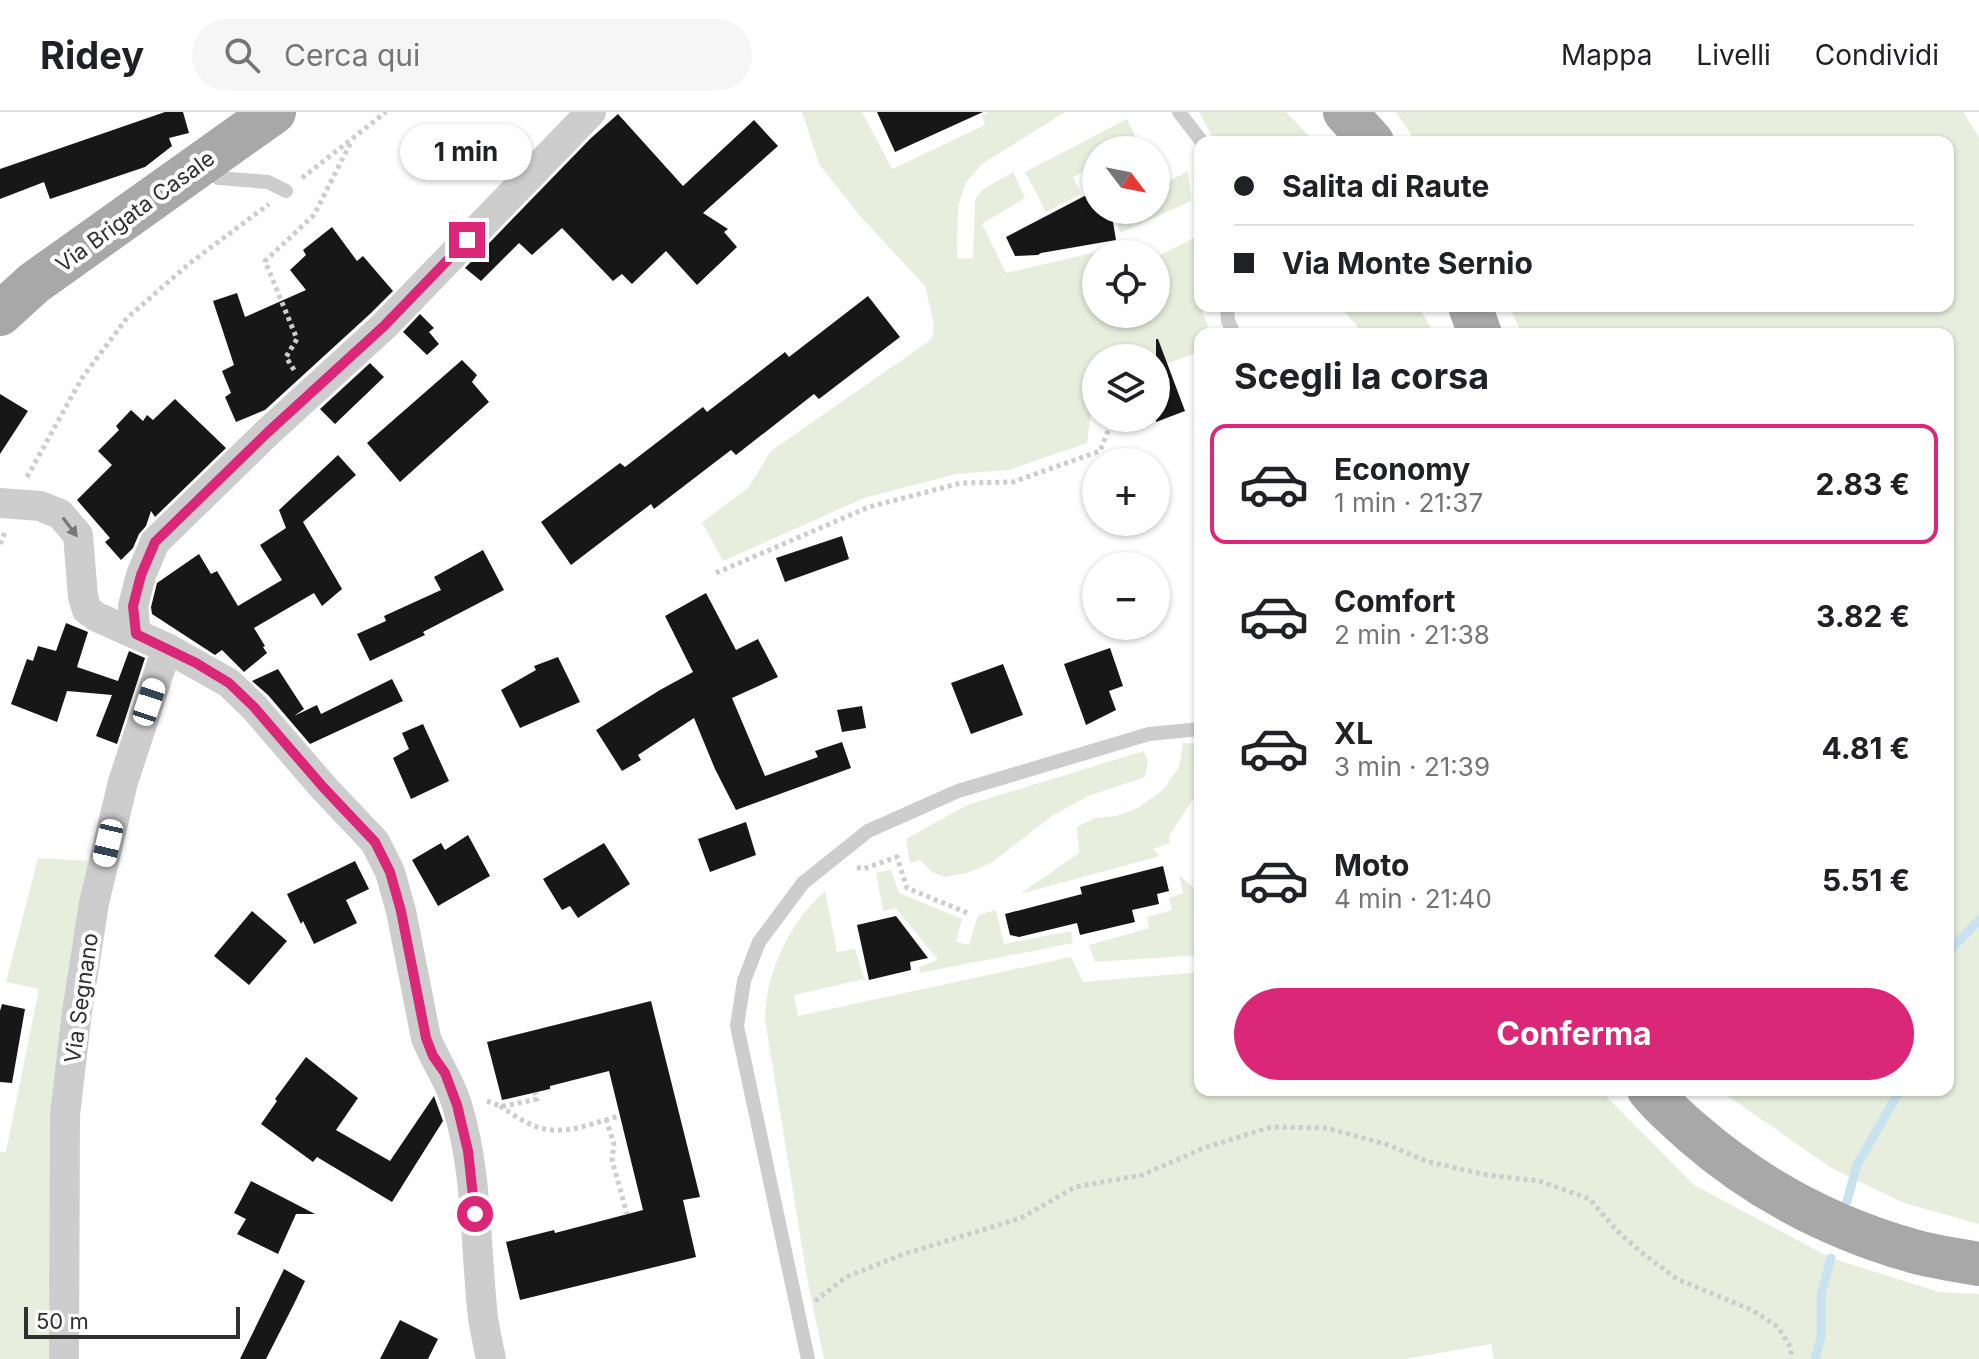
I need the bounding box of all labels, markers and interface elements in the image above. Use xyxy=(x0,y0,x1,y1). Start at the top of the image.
search box xyxy=(192,19,752,91)
text: Ridey xyxy=(40,32,144,78)
icon: search xyxy=(220,33,264,77)
text: Cerca qui xyxy=(284,37,420,73)
text: Mappa xyxy=(1561,38,1652,72)
text: Livelli xyxy=(1696,38,1771,72)
text: Condividi xyxy=(1815,38,1939,72)
callout: 1 min xyxy=(401,124,533,180)
text: 1 min xyxy=(434,136,498,167)
north arrow xyxy=(1082,136,1170,224)
map controls xyxy=(1082,136,1170,640)
street label: Via Brigata Casale xyxy=(51,145,219,277)
text: Salita di Raute xyxy=(1282,168,1489,204)
route end xyxy=(449,222,485,258)
button: locate xyxy=(1082,240,1170,328)
text: Via Monte Sernio xyxy=(1282,245,1533,281)
button: layers xyxy=(1082,344,1170,432)
text: Scegli la corsa xyxy=(1234,354,1489,398)
button: + xyxy=(1082,448,1170,536)
icon: car xyxy=(1238,448,1310,520)
text: Economy xyxy=(1334,451,1470,487)
text: 2.83 € xyxy=(1815,466,1910,502)
text: 1 min · 21:37 xyxy=(1334,487,1483,518)
one-way arrow xyxy=(61,517,77,537)
button: − xyxy=(1082,552,1170,640)
icon: car xyxy=(1238,580,1310,652)
text: Comfort xyxy=(1334,583,1455,619)
text: 3.82 € xyxy=(1816,598,1910,634)
text: 2 min · 21:38 xyxy=(1334,619,1490,650)
car xyxy=(130,675,168,729)
icon: car xyxy=(1238,712,1310,784)
text: XL xyxy=(1334,715,1373,751)
text: 4.81 € xyxy=(1821,730,1910,766)
text: 3 min · 21:39 xyxy=(1334,751,1490,782)
car xyxy=(91,817,125,869)
icon: car xyxy=(1238,844,1310,916)
text: Moto xyxy=(1334,847,1409,883)
text: 5.51 € xyxy=(1822,862,1910,898)
text: 4 min · 21:40 xyxy=(1334,883,1492,914)
street label: Via Segnano xyxy=(59,931,103,1065)
button: Conferma xyxy=(1234,988,1914,1080)
route start xyxy=(457,1196,493,1232)
scale bar xyxy=(24,1303,240,1339)
text: 50 m xyxy=(36,1308,89,1334)

